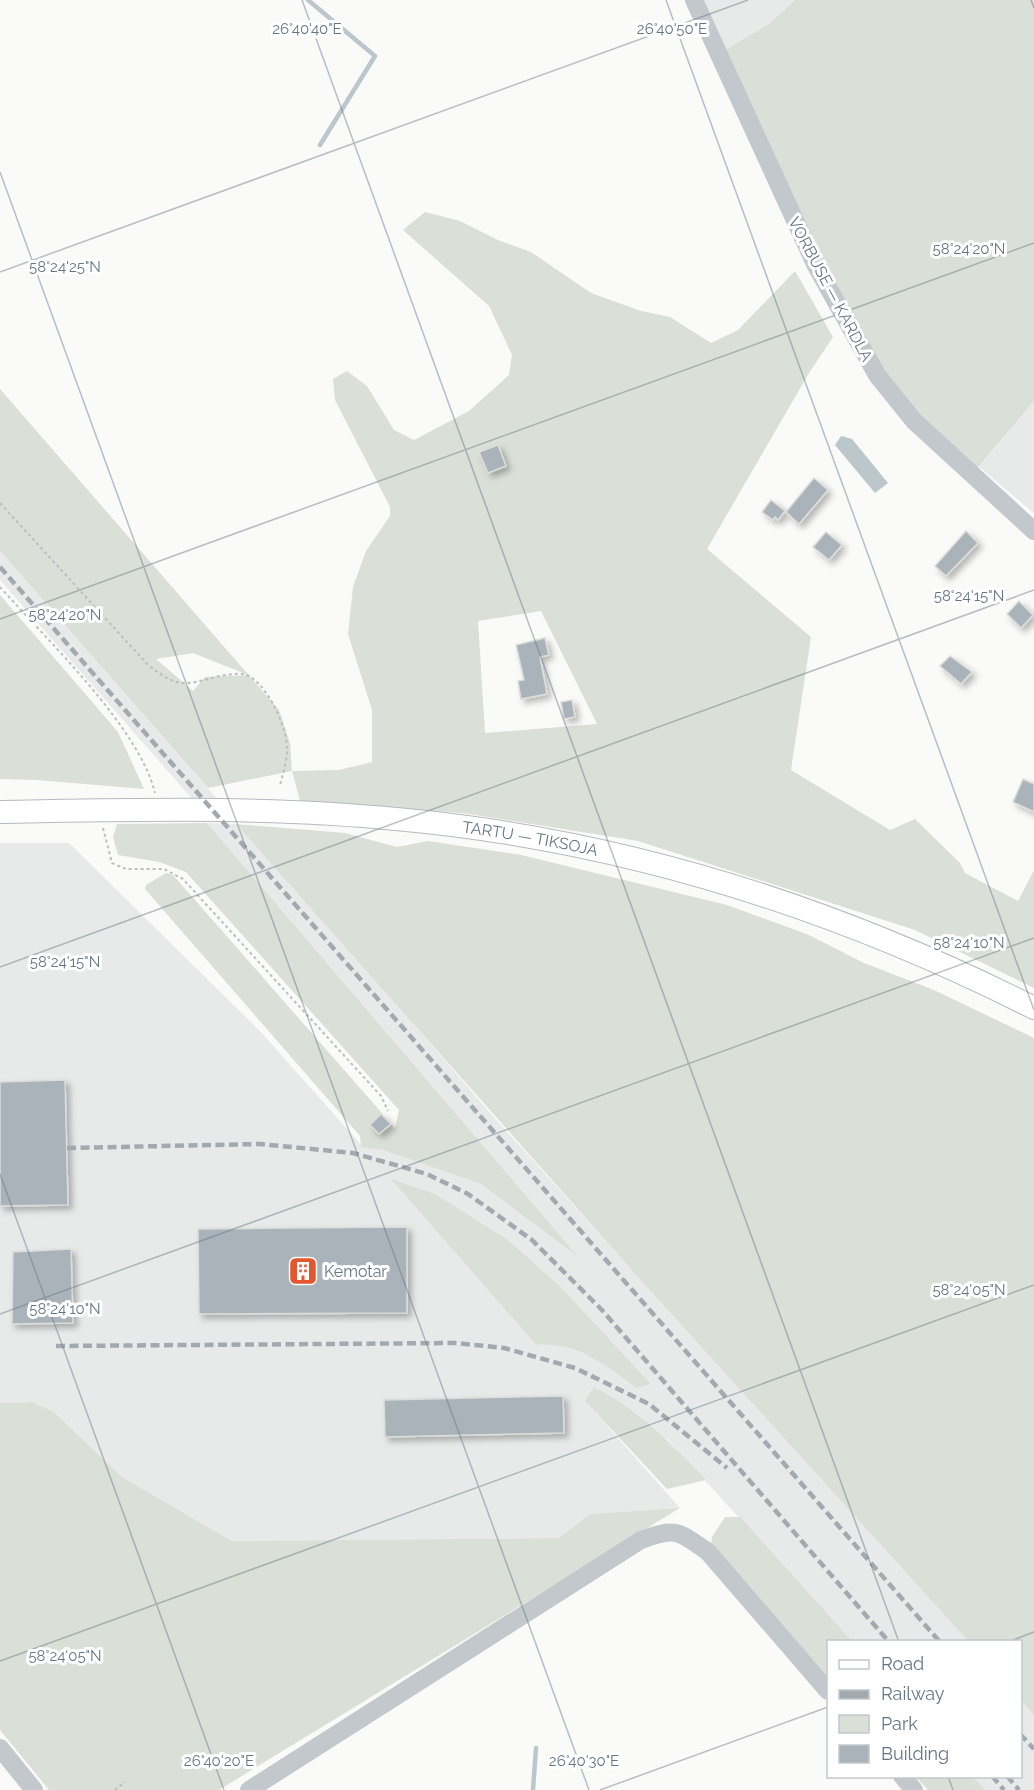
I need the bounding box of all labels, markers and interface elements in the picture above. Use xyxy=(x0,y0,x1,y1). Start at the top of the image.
text: 26°40'40"E xyxy=(272,20,342,38)
text: 26°40'50"E xyxy=(637,20,707,38)
street label: VORBUSE — KARDLA xyxy=(784,214,877,365)
text: 58°24'20"N xyxy=(933,240,1005,258)
text: 58°24'25"N xyxy=(29,258,101,276)
text: 58°24'15"N xyxy=(934,587,1004,605)
text: 58°24'20"N xyxy=(29,606,101,624)
street label: TARTU — TIKSOJA xyxy=(461,817,600,860)
text: 58°24'10"N xyxy=(933,934,1005,952)
text: 58°24'15"N xyxy=(30,953,100,971)
building icon: Kemotar xyxy=(287,1255,319,1287)
place label: Kemotar xyxy=(324,1262,387,1281)
text: 58°24'05"N xyxy=(932,1281,1006,1299)
text: 58°24'10"N xyxy=(29,1300,101,1318)
legend xyxy=(827,1640,1022,1778)
text: 58°24'05"N xyxy=(28,1647,102,1665)
text: Road xyxy=(881,1653,924,1674)
text: Railway xyxy=(881,1683,945,1704)
text: Park xyxy=(881,1713,918,1734)
text: Building xyxy=(881,1743,949,1764)
text: 26°40'20"E xyxy=(184,1752,254,1770)
text: 26°40'30"E xyxy=(549,1752,619,1770)

